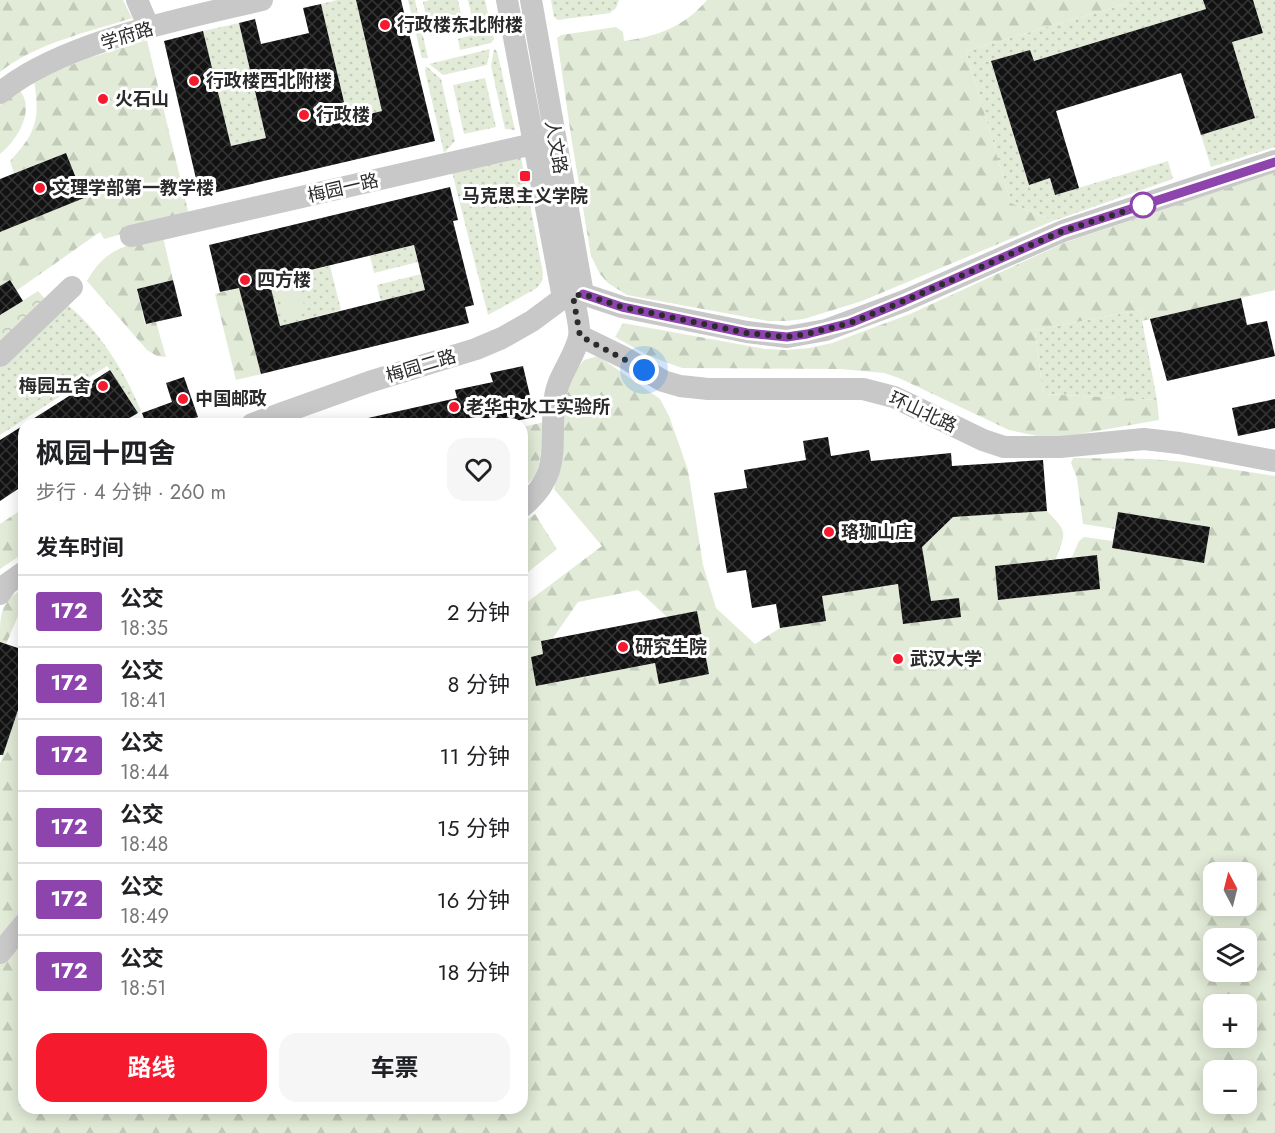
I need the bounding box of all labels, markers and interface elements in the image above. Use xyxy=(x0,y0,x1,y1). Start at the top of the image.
place label: 行政楼东北附楼 xyxy=(397,12,523,38)
street label: 学府路 xyxy=(97,16,157,56)
marker: 行政楼东北附楼 xyxy=(378,18,392,32)
place label: 行政楼西北附楼 xyxy=(206,68,332,94)
marker: 行政楼西北附楼 xyxy=(187,74,201,88)
place label: 火石山 xyxy=(115,86,169,112)
marker: 火石山 xyxy=(96,92,110,106)
place label: 行政楼 xyxy=(316,102,370,128)
marker: 行政楼 xyxy=(297,108,311,122)
street label: 人文路 xyxy=(539,118,573,176)
street label: 梅园一路 xyxy=(305,167,381,209)
marker: 马克思主义学院 xyxy=(518,169,532,183)
place label: 文理学部第一教学楼 xyxy=(52,175,214,201)
marker: 文理学部第一教学楼 xyxy=(33,181,47,195)
place label: 马克思主义学院 xyxy=(462,183,588,209)
unlabelled marker xyxy=(1130,192,1156,218)
place label: 四方楼 xyxy=(257,267,311,293)
marker: 四方楼 xyxy=(238,273,252,287)
street label: 梅园二路 xyxy=(383,343,459,389)
your location xyxy=(629,355,659,385)
place label: 梅园五舍 xyxy=(19,373,91,399)
marker: 梅园五舍 xyxy=(96,379,110,393)
street label: 环山北路 xyxy=(885,385,961,439)
place label: 中国邮政 xyxy=(195,386,267,412)
marker: 中国邮政 xyxy=(176,392,190,406)
place label: 老华中水工实验所 xyxy=(466,394,610,420)
marker: 老华中水工实验所 xyxy=(447,400,461,414)
text: 枫园十四舍 xyxy=(36,433,176,474)
button: heart xyxy=(447,438,510,501)
text: 步行 · 4 分钟 · 260 m xyxy=(36,478,226,507)
place label: 珞珈山庄 xyxy=(841,519,913,545)
marker: 珞珈山庄 xyxy=(822,525,836,539)
text: 发车时间 xyxy=(36,531,124,563)
text: 公交 xyxy=(120,582,164,614)
text: 172 xyxy=(50,596,88,626)
text: 2 分钟 xyxy=(447,596,510,628)
text: 18:35 xyxy=(120,614,168,643)
place label: 研究生院 xyxy=(635,634,707,660)
marker: 研究生院 xyxy=(616,640,630,654)
place label: 武汉大学 xyxy=(910,646,982,672)
marker: 武汉大学 xyxy=(891,652,905,666)
text: 公交 xyxy=(120,654,164,686)
text: 172 xyxy=(50,668,88,698)
text: 8 分钟 xyxy=(447,668,510,700)
text: 18:41 xyxy=(120,686,167,715)
text: 公交 xyxy=(120,726,164,758)
text: 172 xyxy=(50,740,88,770)
text: 11 分钟 xyxy=(440,740,510,772)
text: 18:44 xyxy=(120,758,169,787)
text: 公交 xyxy=(120,798,164,830)
text: 172 xyxy=(50,812,88,842)
text: 15 分钟 xyxy=(437,812,510,844)
text: 18:48 xyxy=(120,830,169,859)
north arrow xyxy=(1203,862,1257,916)
map controls xyxy=(1203,862,1257,1114)
text: 公交 xyxy=(120,870,164,902)
text: 172 xyxy=(50,884,88,914)
text: 16 分钟 xyxy=(437,884,510,916)
text: 18:49 xyxy=(120,902,169,931)
button: layers xyxy=(1203,928,1257,982)
text: 公交 xyxy=(120,942,164,974)
text: 172 xyxy=(50,956,88,986)
text: 18 分钟 xyxy=(437,956,510,988)
text: 18:51 xyxy=(120,974,166,1003)
button: + xyxy=(1203,994,1257,1048)
button: 路线 xyxy=(36,1033,267,1102)
button: 车票 xyxy=(279,1033,510,1102)
button: − xyxy=(1203,1060,1257,1114)

